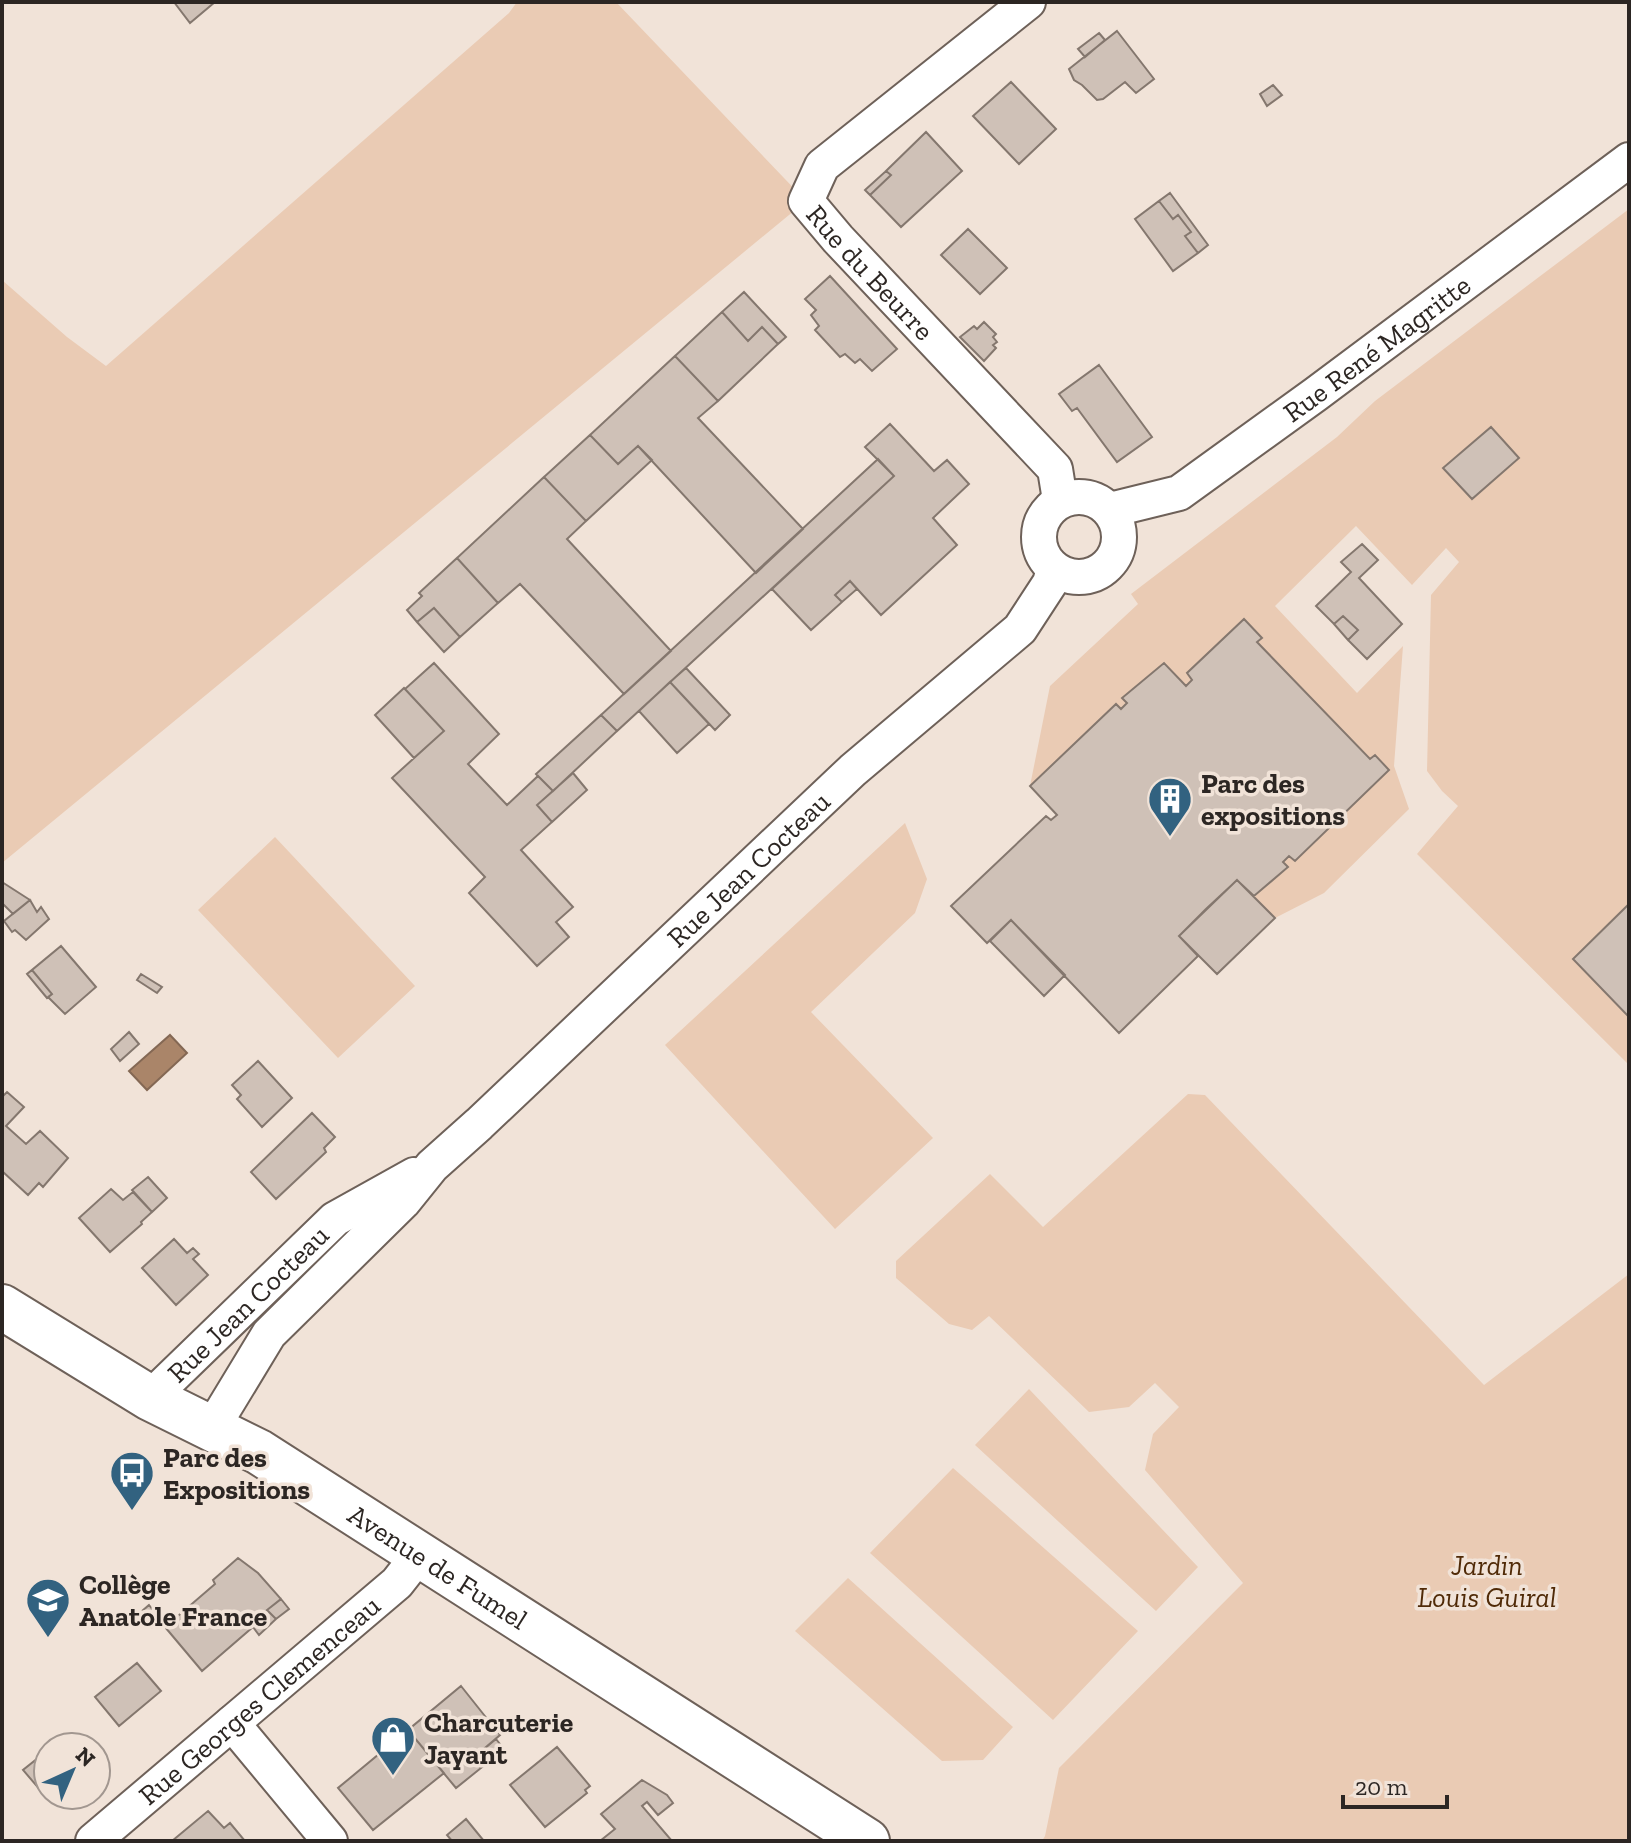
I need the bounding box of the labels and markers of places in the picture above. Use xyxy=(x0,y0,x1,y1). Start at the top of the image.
place label: Parc des expositions xyxy=(1201,767,1345,832)
building icon: Parc des expositions xyxy=(1146,775,1194,838)
place label: Parc des Expositions xyxy=(163,1441,310,1506)
bus stop icon: Parc des Expositions xyxy=(108,1449,156,1512)
place label: Collège Anatole France xyxy=(79,1568,267,1633)
school or university icon: Collège Anatole France xyxy=(24,1576,72,1639)
place label: Charcuterie Jayant xyxy=(424,1706,573,1771)
shop icon: Charcuterie Jayant xyxy=(369,1714,417,1777)

